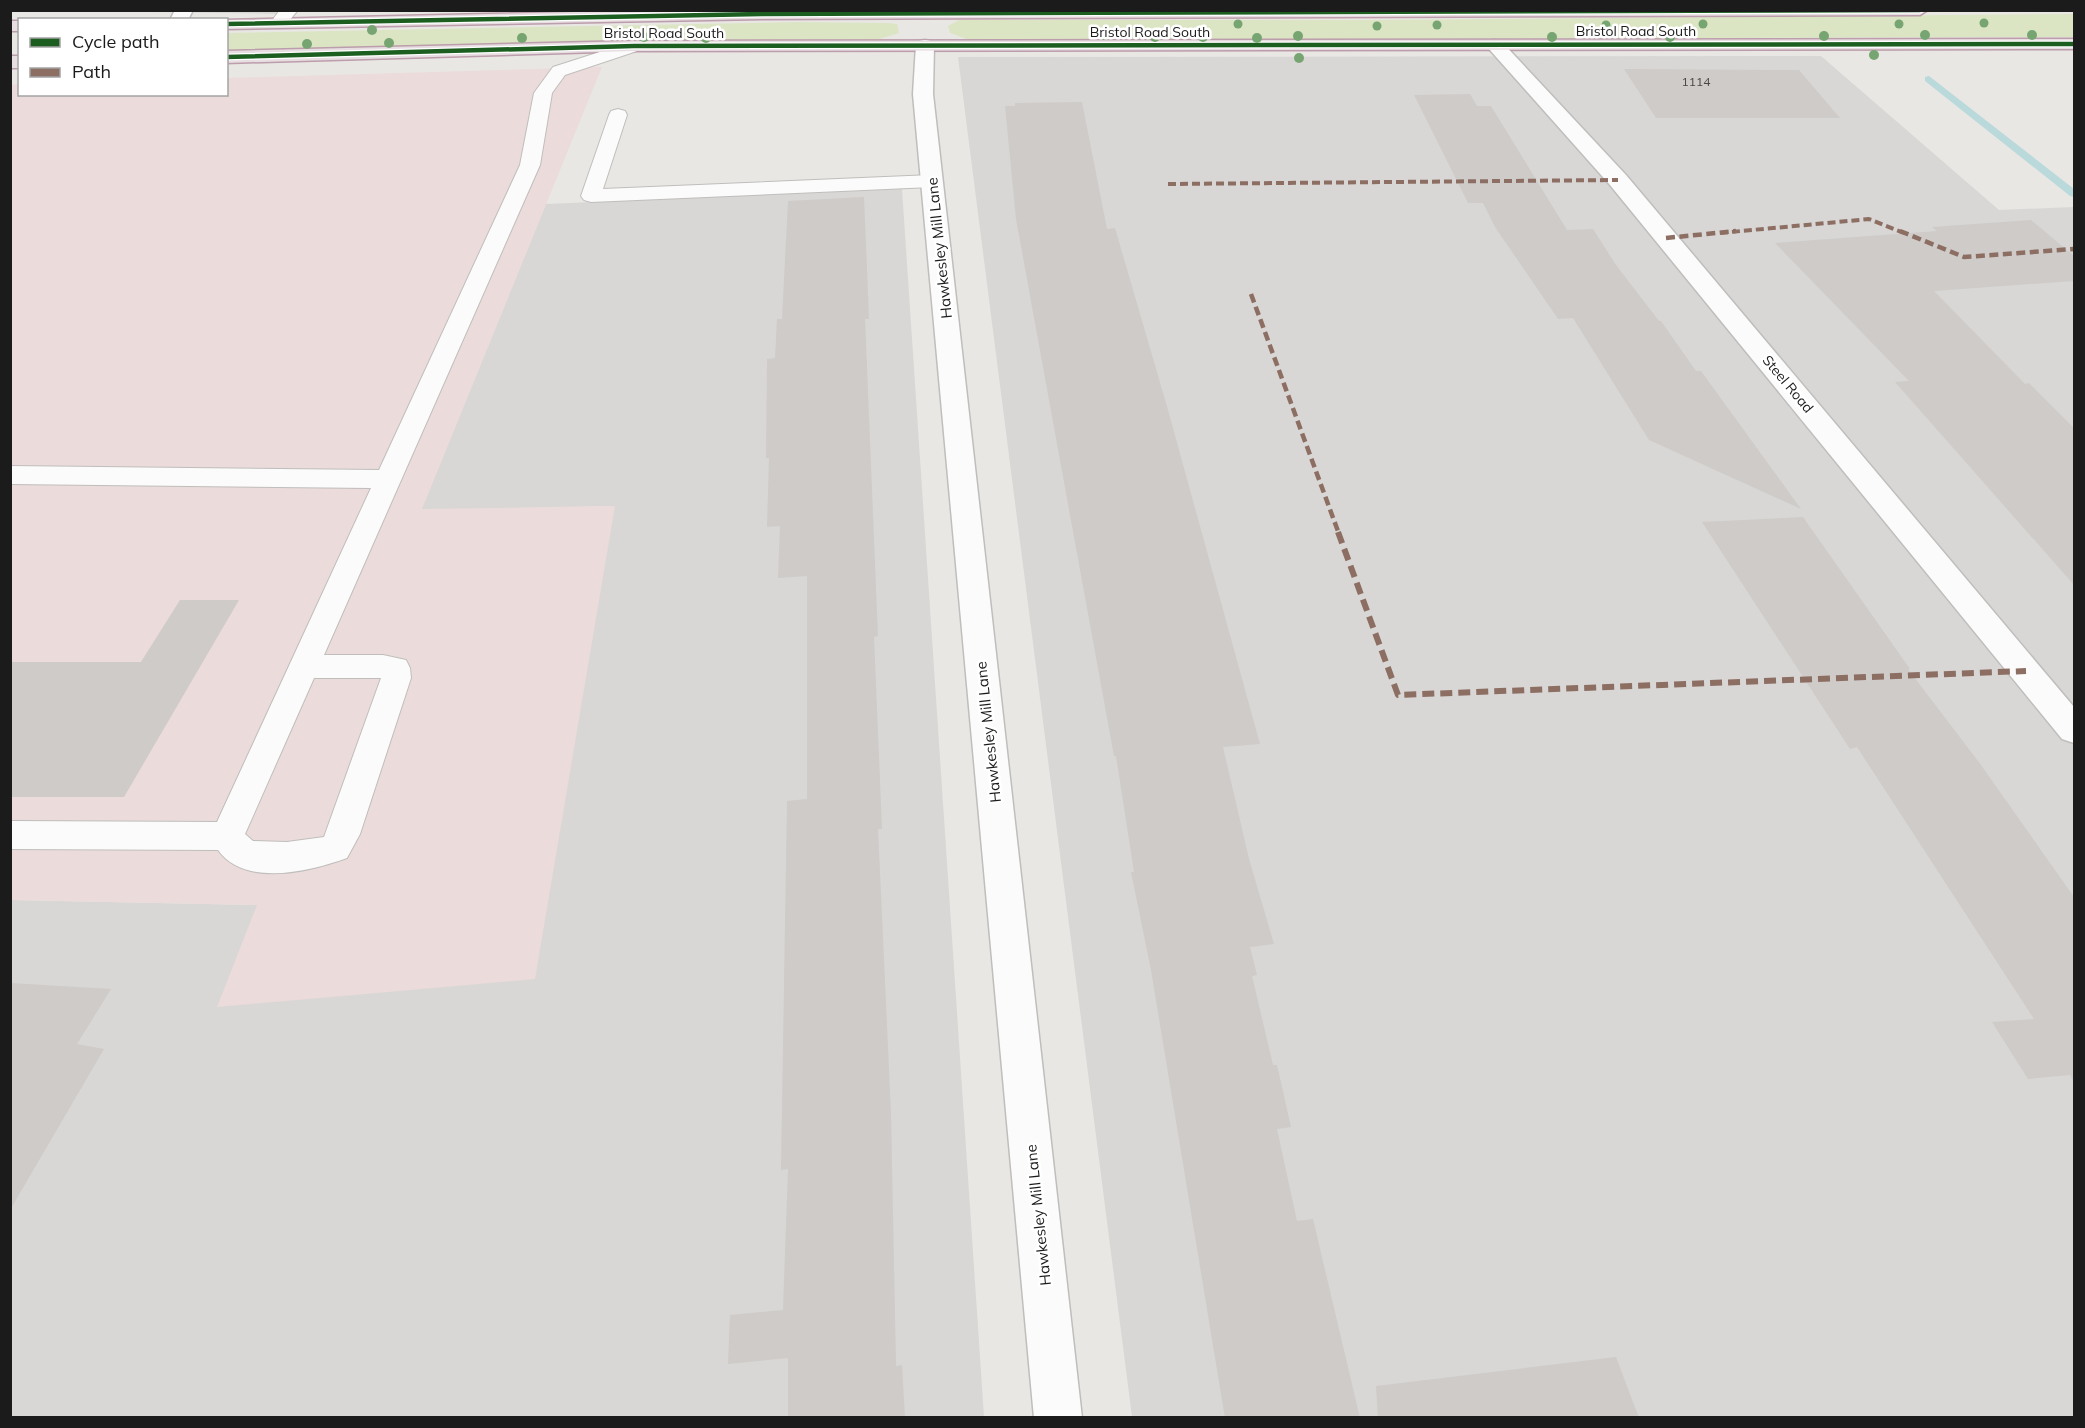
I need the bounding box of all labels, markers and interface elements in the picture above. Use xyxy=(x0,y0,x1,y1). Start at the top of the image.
legend xyxy=(18,18,228,96)
street label: Bristol Road South xyxy=(1576,22,1696,40)
street label: Bristol Road South xyxy=(1090,23,1210,41)
street label: Bristol Road South xyxy=(604,24,724,42)
text: Cycle path xyxy=(72,30,159,53)
text: Path xyxy=(72,60,111,83)
house number: 1114 xyxy=(1682,74,1710,89)
street label: Hawkesley Mill Lane xyxy=(922,177,956,319)
street label: Steel Road xyxy=(1759,351,1817,417)
street label: Hawkesley Mill Lane xyxy=(971,661,1005,803)
street label: Hawkesley Mill Lane xyxy=(1021,1144,1055,1286)

